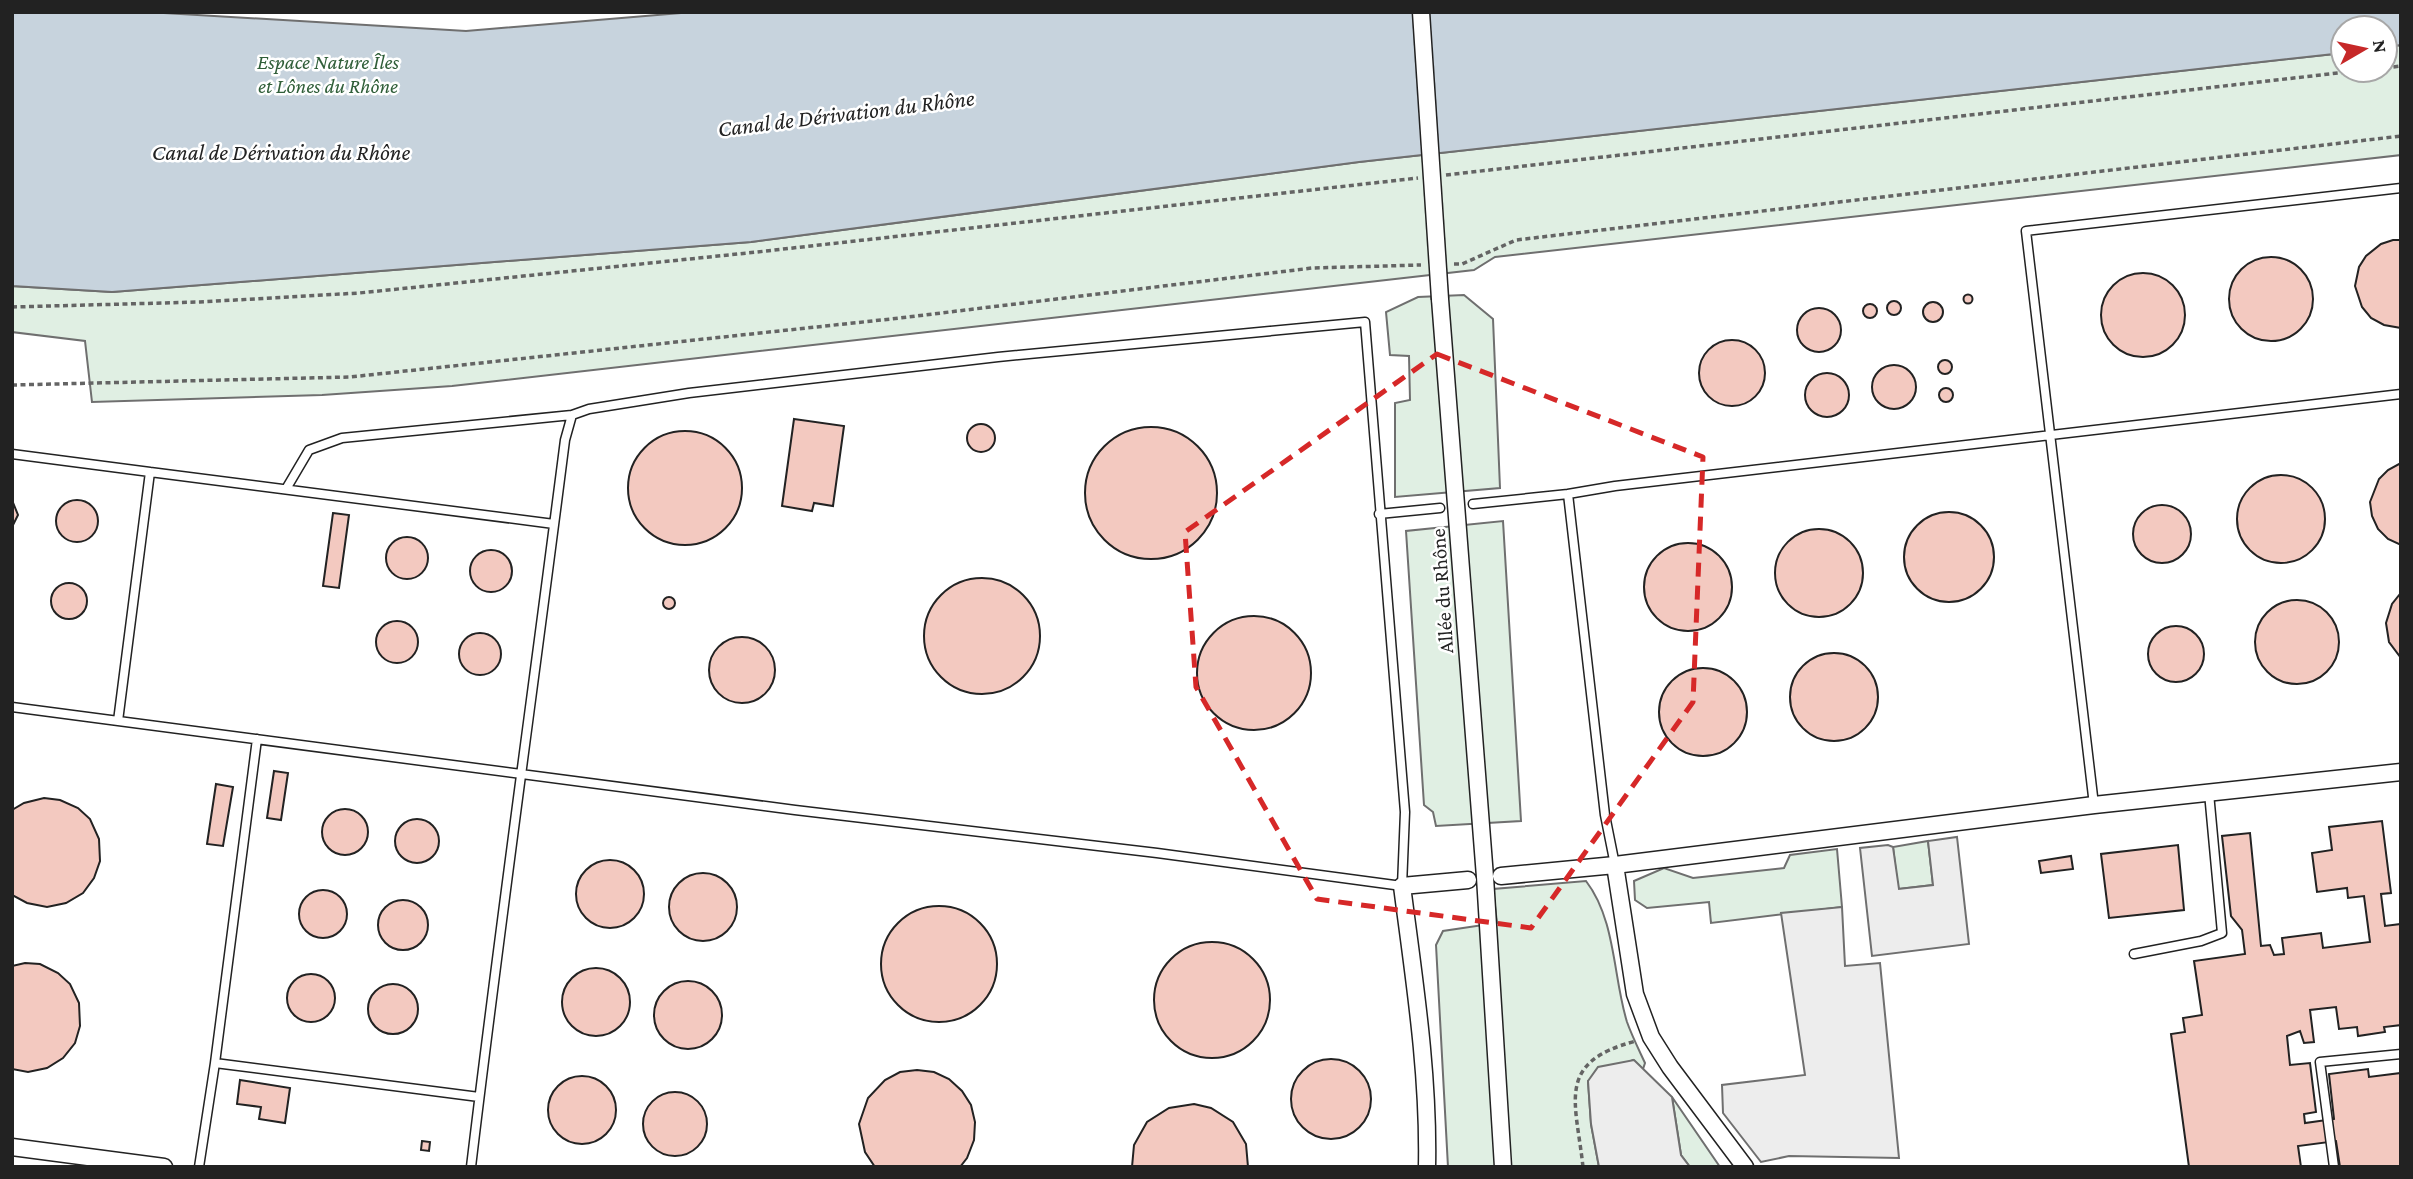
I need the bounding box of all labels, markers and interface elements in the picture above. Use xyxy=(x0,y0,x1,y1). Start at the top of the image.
north arrow xyxy=(2329,14,2399,84)
text: N xyxy=(2369,38,2392,55)
park label: Espace Nature Îles et Lônes du Rhône xyxy=(257,50,400,98)
water label: Canal de Dérivation du Rhône xyxy=(716,84,976,142)
water label: Canal de Dérivation du Rhône xyxy=(152,139,410,165)
street label: Allée du Rhône xyxy=(1426,528,1458,654)

